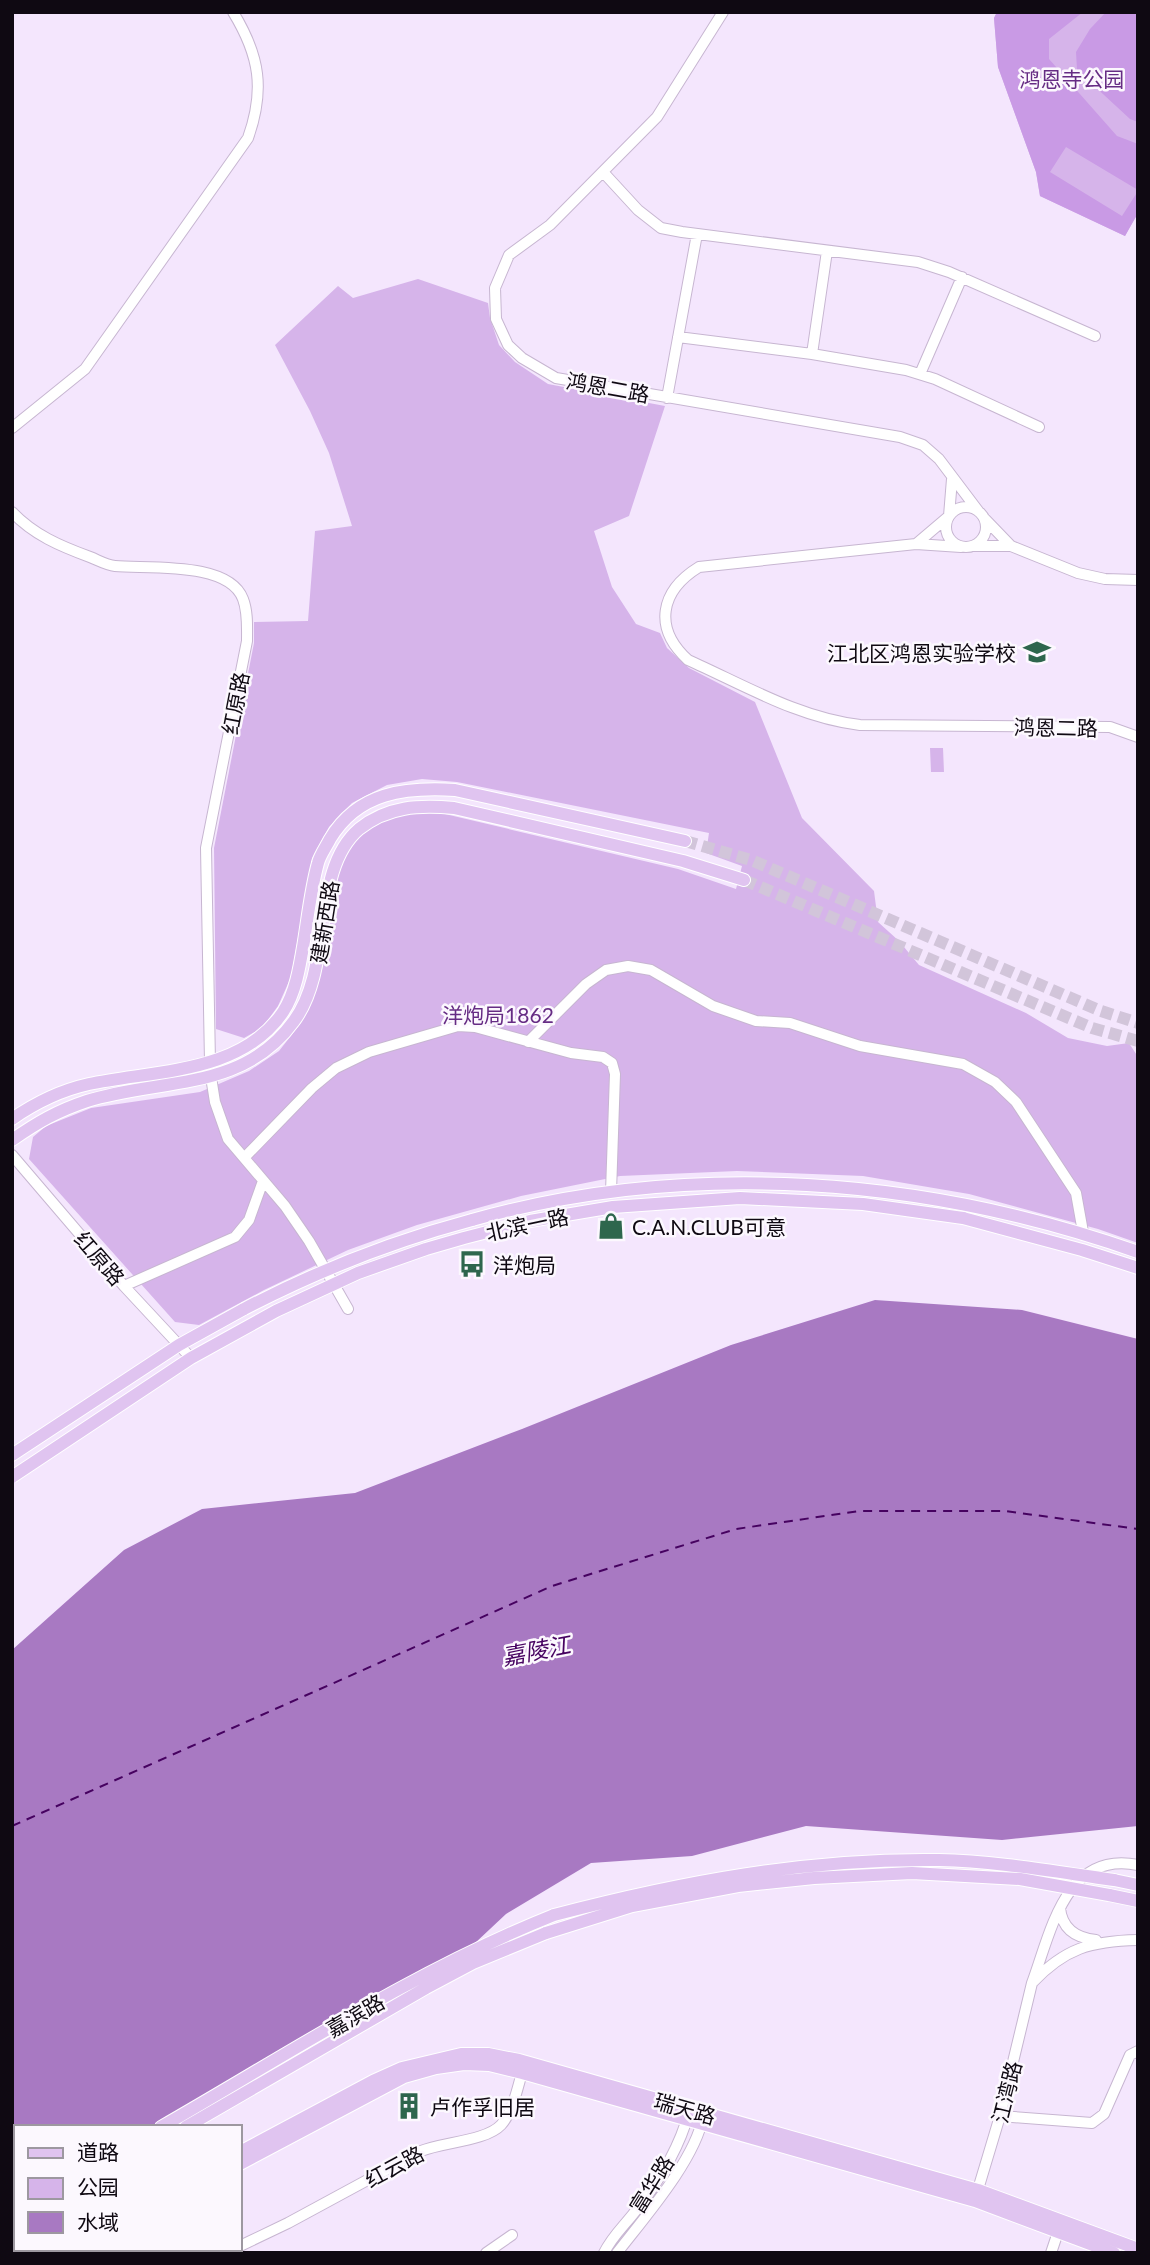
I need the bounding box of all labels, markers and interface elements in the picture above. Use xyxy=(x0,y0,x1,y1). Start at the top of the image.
park label: 鸿恩寺公园 xyxy=(1020,66,1125,91)
street label: 鸿恩二路 xyxy=(564,367,652,407)
school or university icon: 江北区鸿恩实验学校 xyxy=(1022,637,1052,667)
place label: 江北区鸿恩实验学校 xyxy=(827,640,1016,665)
street label: 红原路 xyxy=(217,670,253,736)
street label: 鸿恩二路 xyxy=(1014,714,1098,740)
street label: 建新西路 xyxy=(305,879,343,965)
park label: 洋炮局1862 xyxy=(442,1002,554,1027)
street label: 北滨一路 xyxy=(483,1203,571,1245)
shop icon: C.A.N.CLUB可意 xyxy=(596,1211,626,1241)
place label: C.A.N.CLUB可意 xyxy=(632,1214,786,1239)
street label: 红原路 xyxy=(70,1226,130,1290)
bus stop icon: 洋炮局 xyxy=(457,1249,487,1279)
place label: 洋炮局 xyxy=(493,1252,556,1277)
water label: 嘉陵江 xyxy=(499,1629,575,1670)
street label: 嘉滨路 xyxy=(321,1988,389,2042)
street label: 江湾路 xyxy=(986,2058,1026,2126)
street label: 瑞天路 xyxy=(651,2087,719,2129)
building icon: 卢作孚旧居 xyxy=(394,2091,424,2121)
place label: 卢作孚旧居 xyxy=(430,2094,535,2119)
legend xyxy=(14,2125,242,2251)
text: 道路 xyxy=(77,2139,119,2164)
street label: 红云路 xyxy=(360,2140,428,2192)
street label: 富华路 xyxy=(624,2151,678,2217)
text: 公园 xyxy=(77,2174,119,2199)
text: 水域 xyxy=(77,2209,119,2234)

